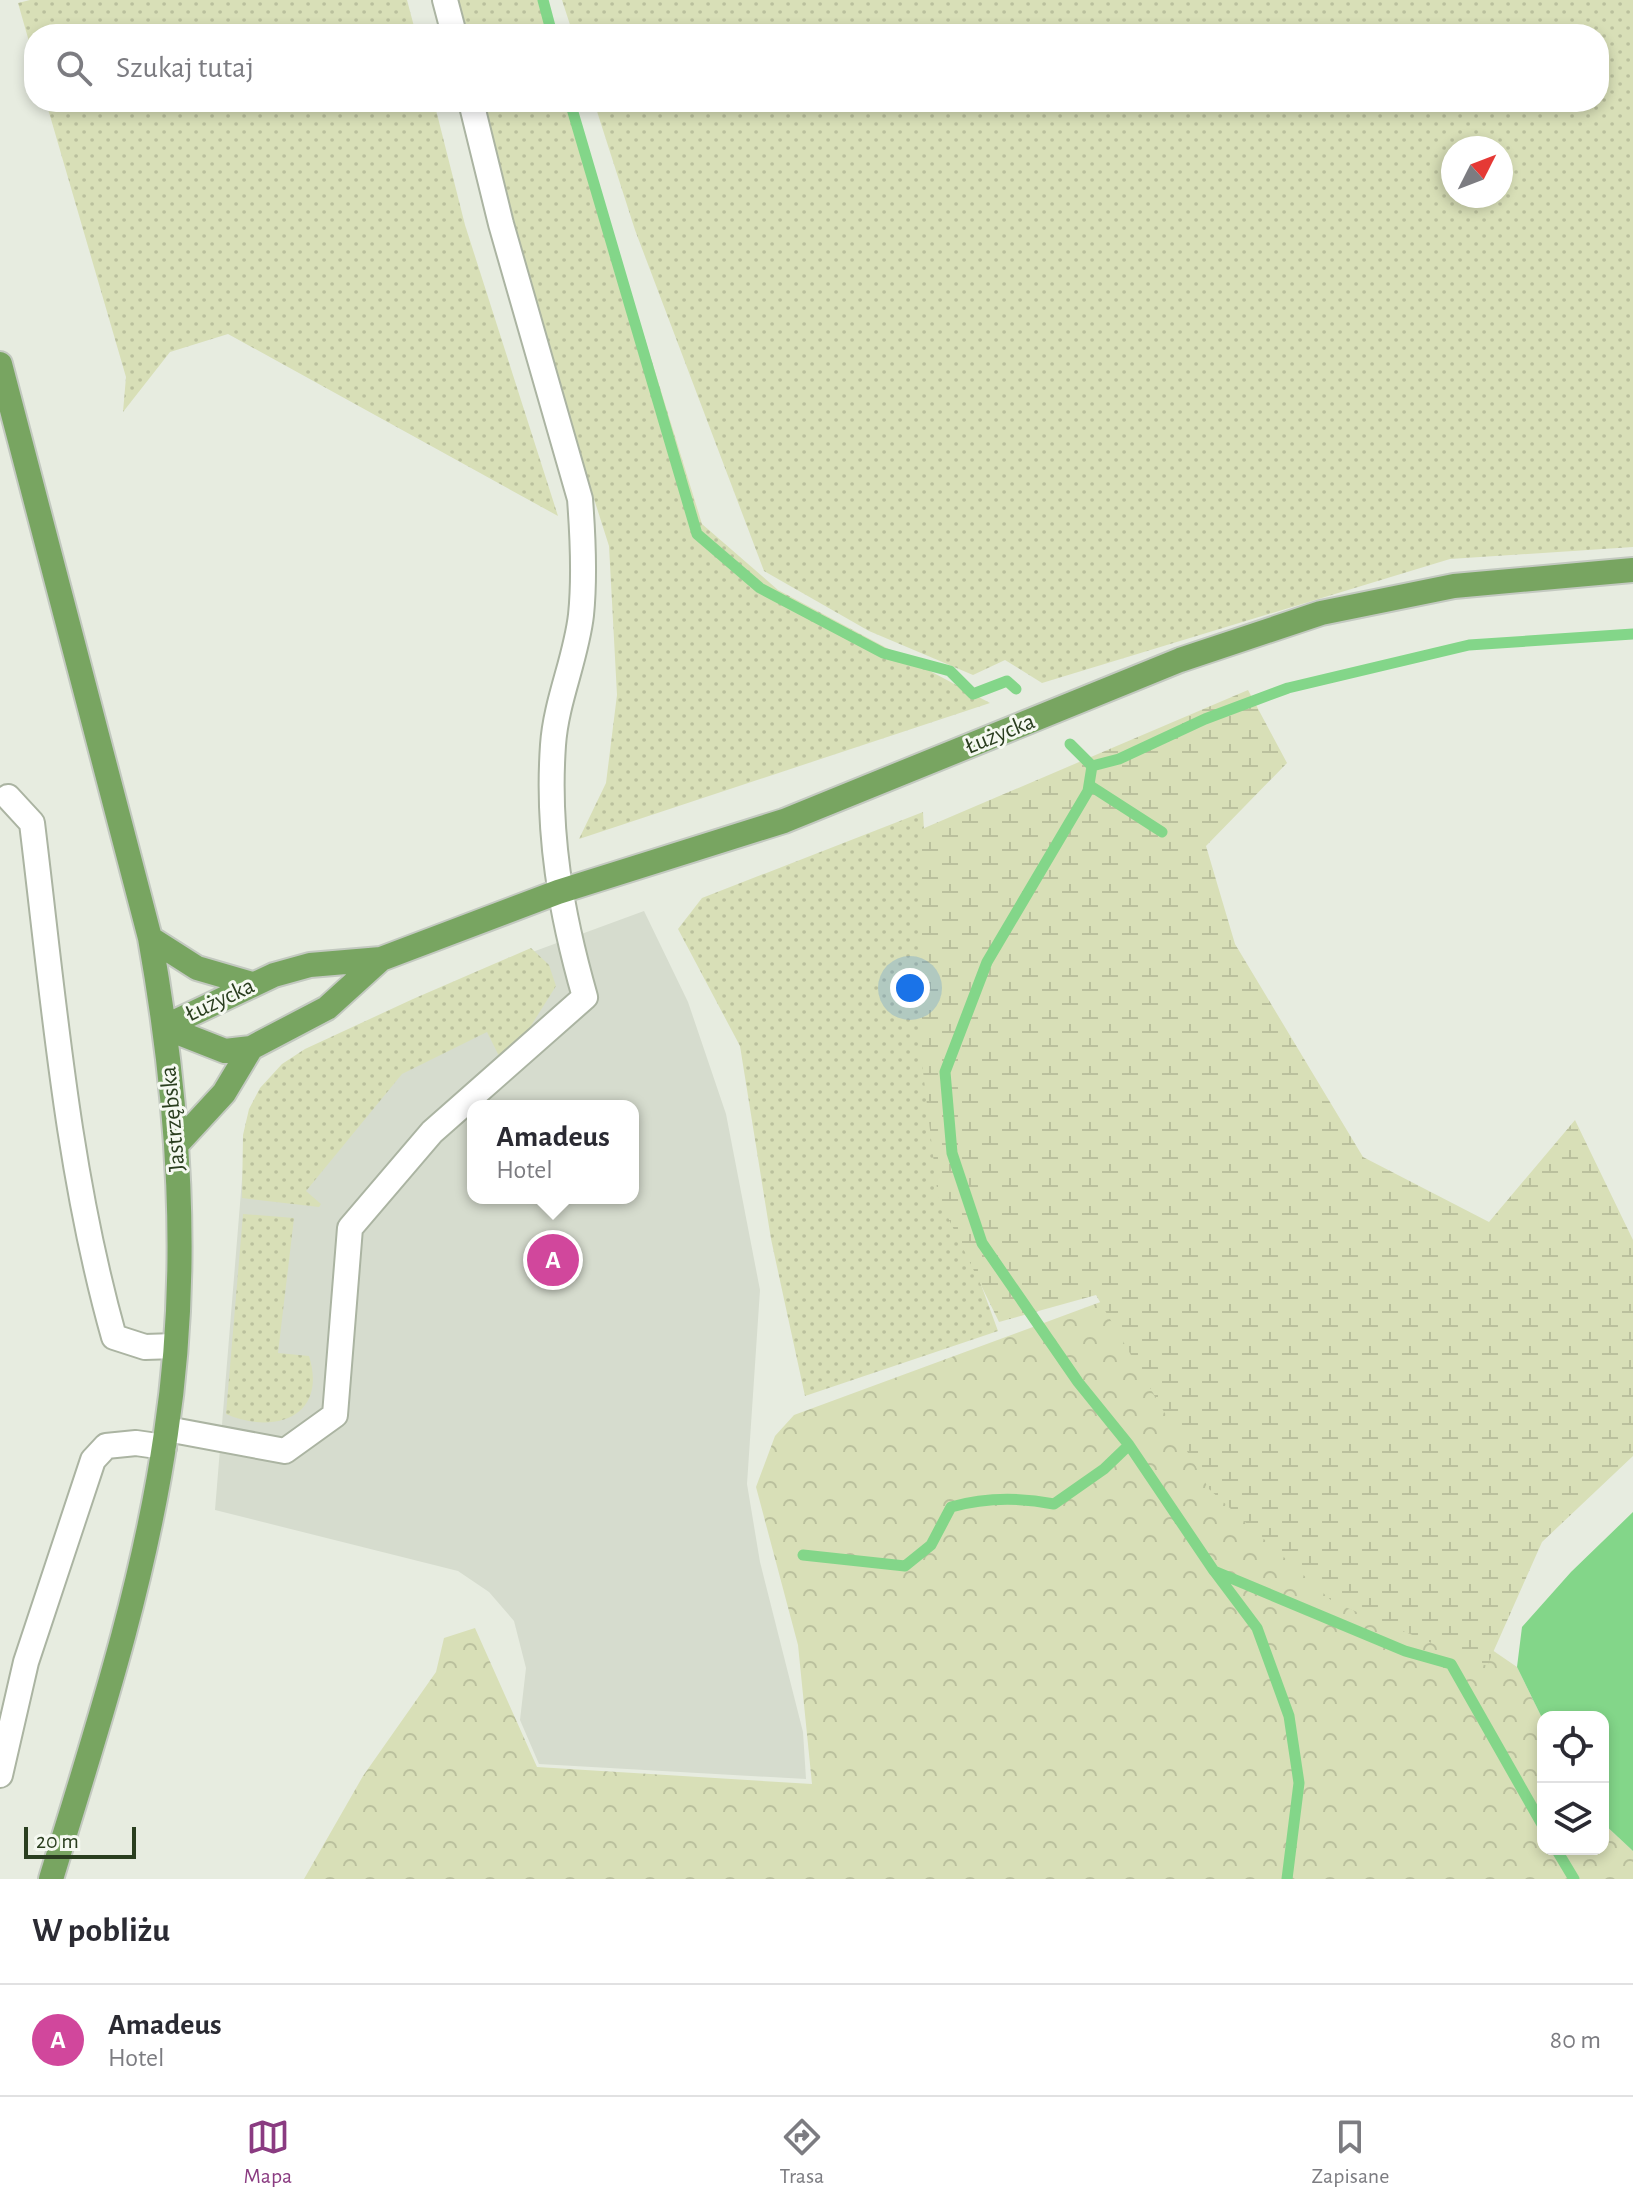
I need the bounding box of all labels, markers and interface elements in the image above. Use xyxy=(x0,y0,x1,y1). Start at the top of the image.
search box xyxy=(24,24,1609,112)
icon: search xyxy=(52,46,96,90)
text: Szukaj tutaj xyxy=(116,53,254,83)
north arrow xyxy=(1441,136,1513,208)
street label: Łużycka xyxy=(962,709,1038,759)
your location xyxy=(890,968,930,1008)
street label: Łużycka xyxy=(182,974,258,1026)
street label: Jastrzębska xyxy=(156,1065,190,1173)
popup xyxy=(467,1100,639,1204)
text: Amadeus xyxy=(496,1122,610,1152)
text: Hotel xyxy=(496,1157,553,1183)
pin: A xyxy=(527,1230,579,1290)
map controls xyxy=(1537,1711,1609,1855)
button: locate xyxy=(1537,1711,1609,1783)
button: layers xyxy=(1537,1783,1609,1855)
scale bar xyxy=(24,1823,136,1859)
text: 20 m xyxy=(36,1830,79,1852)
text: W pobliżu xyxy=(32,1914,170,1948)
text: Amadeus xyxy=(108,2010,222,2040)
text: A xyxy=(50,2027,66,2053)
text: 80 m xyxy=(1550,2027,1601,2053)
text: Hotel xyxy=(108,2045,164,2071)
tab: Mapa xyxy=(244,2115,292,2189)
tab: Trasa xyxy=(780,2115,824,2189)
tab: Zapisane xyxy=(1311,2115,1389,2189)

